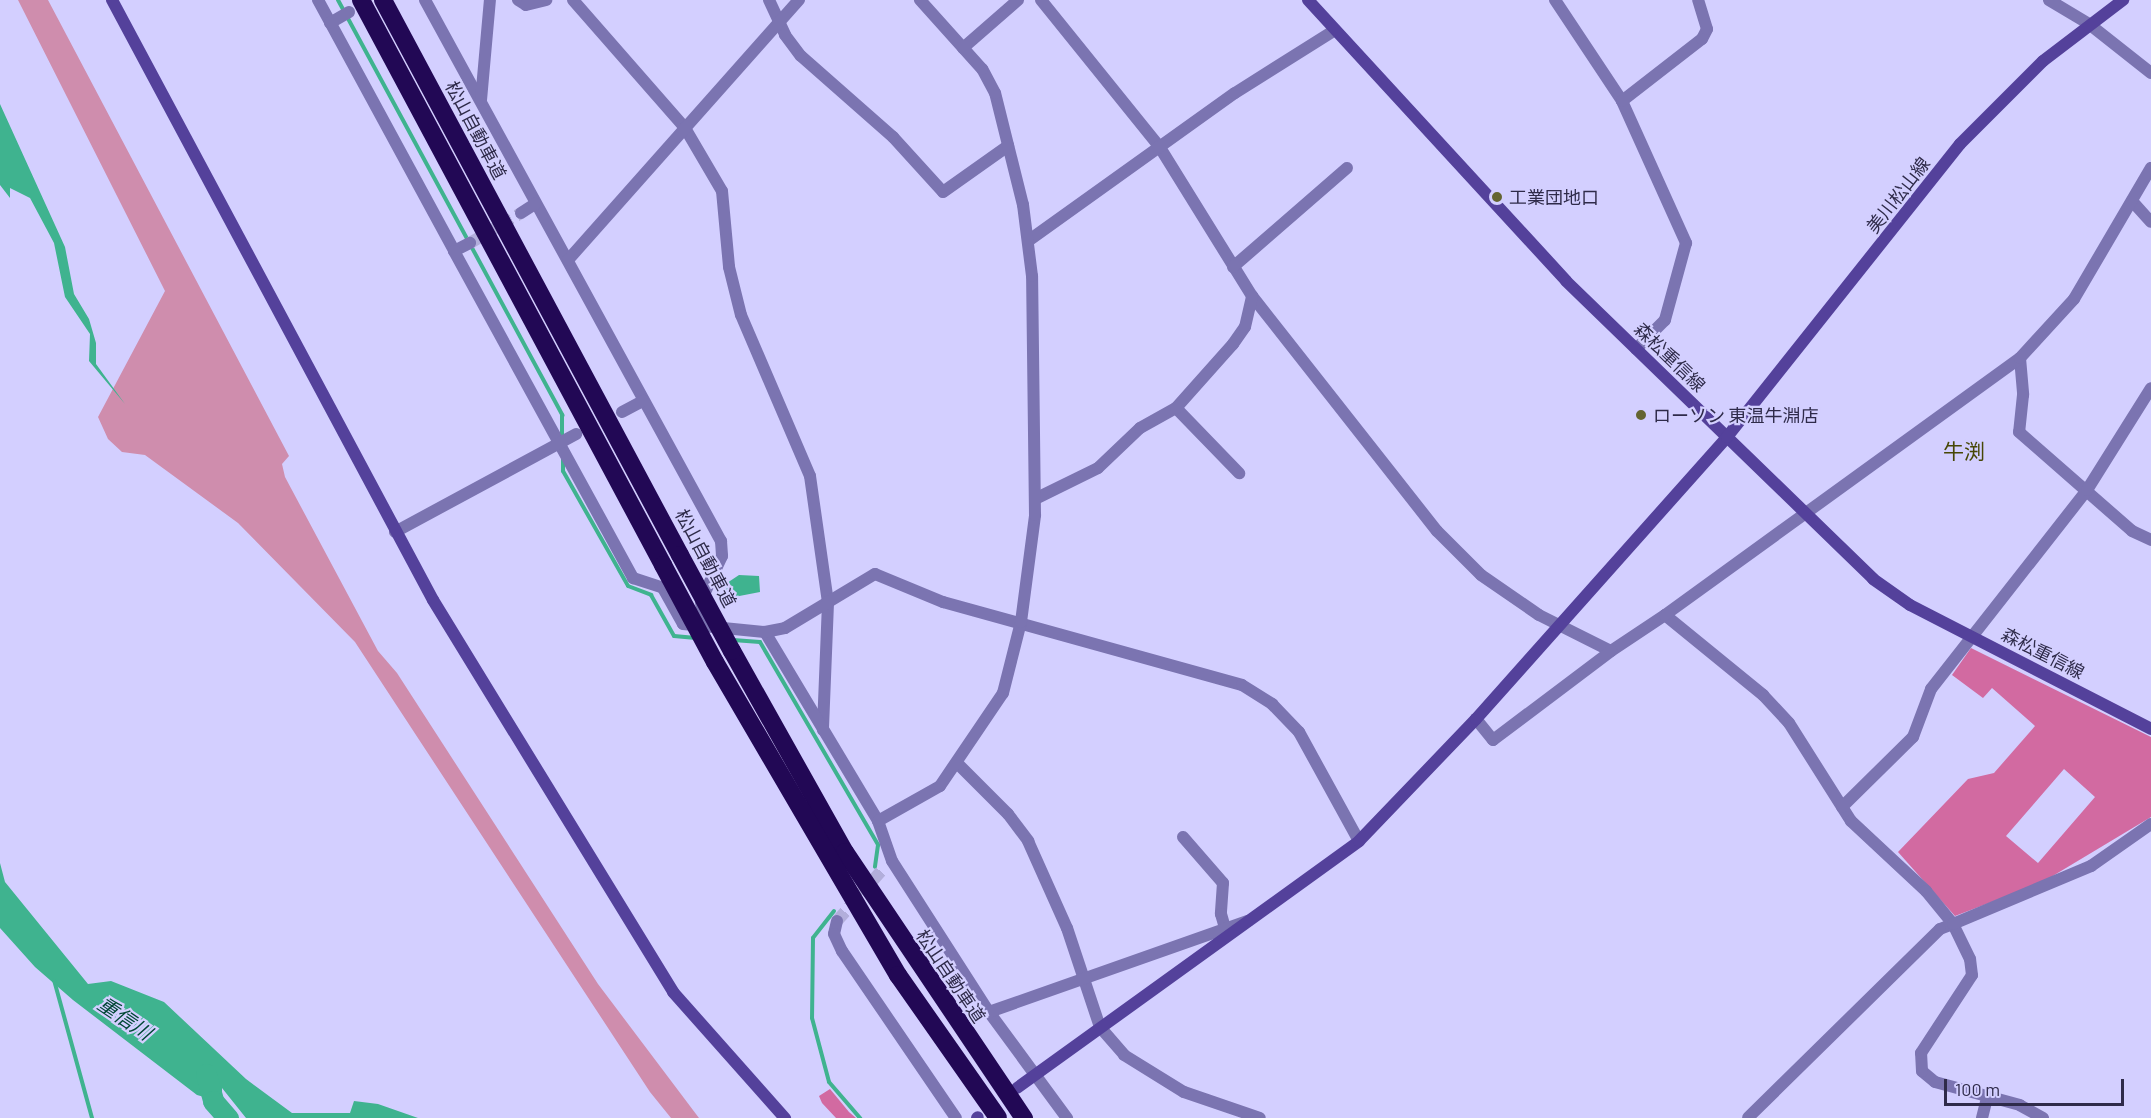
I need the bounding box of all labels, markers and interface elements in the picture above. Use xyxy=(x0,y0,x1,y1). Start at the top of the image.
street label: 松山自動車道 xyxy=(441,77,511,183)
street label: 美川松山線 xyxy=(1862,153,1934,237)
place label: 工業団地口 xyxy=(1509,186,1599,208)
marker: 工業団地口 xyxy=(1490,190,1504,204)
street label: 森松重信線 xyxy=(1630,318,1710,396)
place label: ローソン 東温牛淵店 xyxy=(1653,404,1819,426)
marker: ローソン 東温牛淵店 xyxy=(1634,408,1648,422)
district label: 牛渕 xyxy=(1943,438,1985,464)
street label: 松山自動車道 xyxy=(671,505,741,611)
street label: 森松重信線 xyxy=(1998,623,2088,683)
street label: 松山自動車道 xyxy=(912,925,990,1027)
water label: 重信川 xyxy=(93,991,157,1045)
scale bar xyxy=(1947,1067,2127,1105)
text: 100 m xyxy=(1955,1078,2000,1100)

